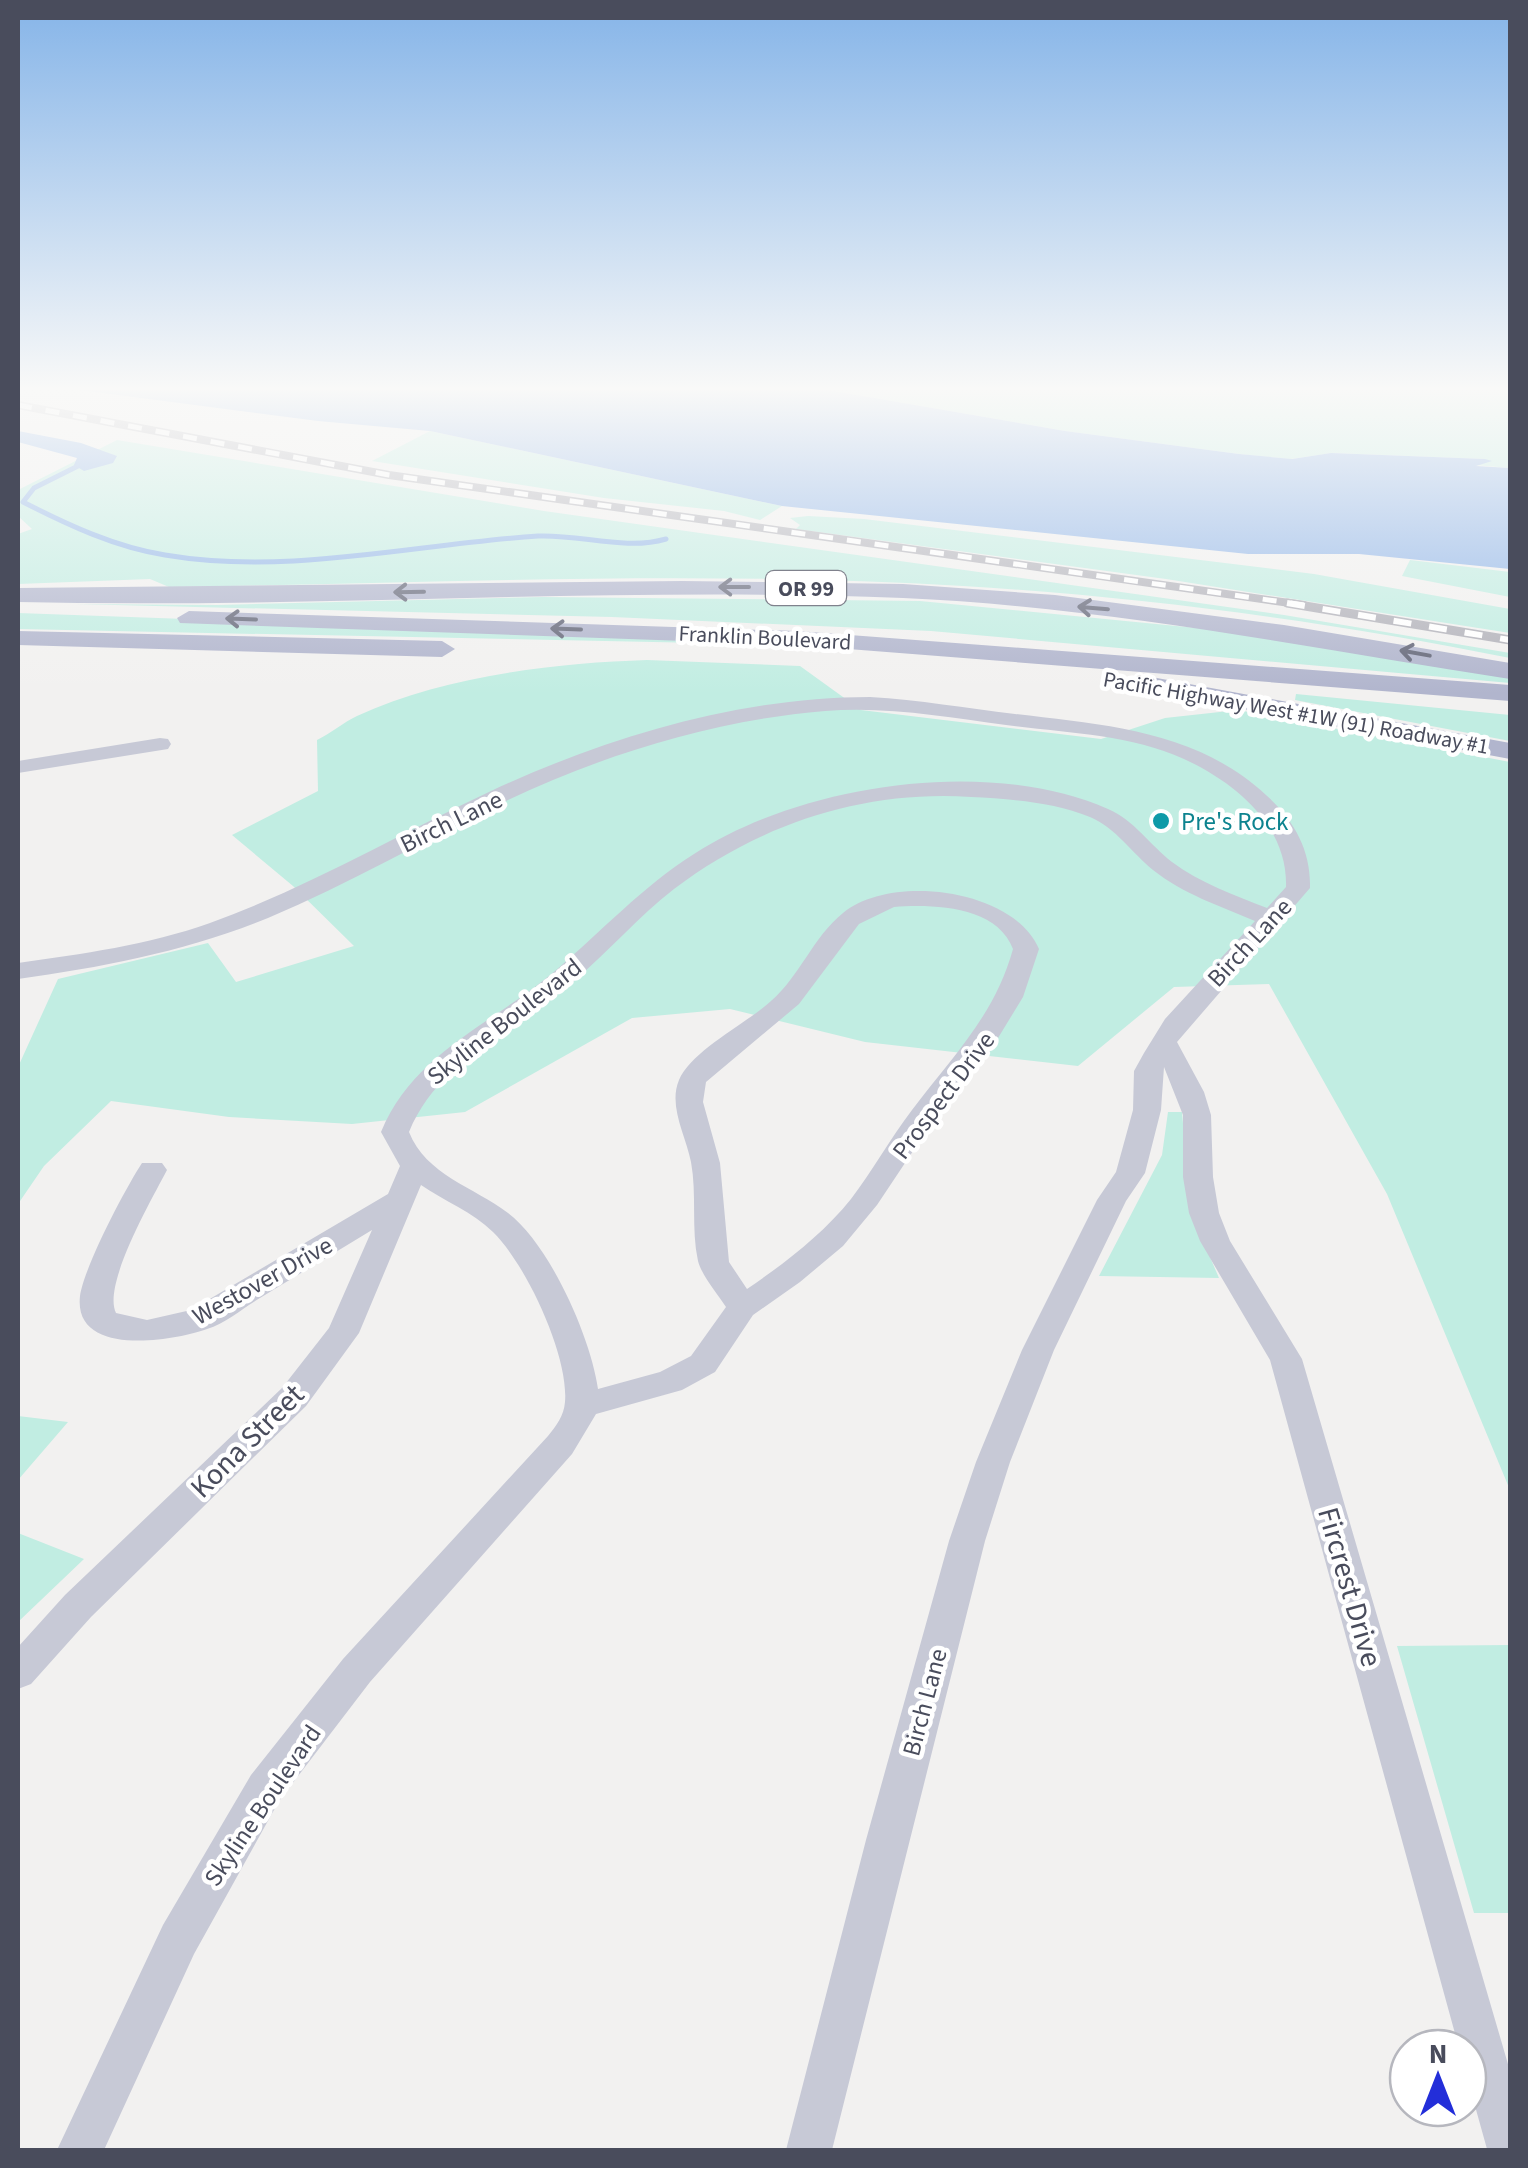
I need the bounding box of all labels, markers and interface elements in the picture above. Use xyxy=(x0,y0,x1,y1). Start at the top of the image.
road number: OR 99 xyxy=(766,571,846,605)
one-way arrow xyxy=(718,578,750,596)
one-way arrow xyxy=(393,582,425,601)
one-way arrow xyxy=(1077,599,1109,618)
one-way arrow xyxy=(226,610,258,629)
street label: Franklin Boulevard xyxy=(678,617,852,659)
one-way arrow xyxy=(551,620,583,639)
one-way arrow xyxy=(1399,643,1431,662)
street label: Pacific Highway West #1W (91) Roadway #1 xyxy=(1101,663,1491,763)
street label: Birch Lane xyxy=(394,782,509,862)
place label: Pre's Rock xyxy=(1181,804,1289,840)
marker: Pre's Rock xyxy=(1150,810,1172,832)
street label: Birch Lane xyxy=(1199,890,1300,995)
street label: Skyline Boulevard xyxy=(420,950,590,1094)
street label: Prospect Drive xyxy=(884,1024,1004,1167)
street label: Westover Drive xyxy=(186,1227,339,1334)
street label: Kona Street xyxy=(180,1374,314,1508)
street label: Fircrest Drive xyxy=(1306,1502,1393,1672)
street label: Birch Lane xyxy=(893,1644,957,1760)
street label: Skyline Boulevard xyxy=(195,1718,330,1893)
north arrow xyxy=(1388,2028,1488,2128)
text: N xyxy=(1429,2034,1447,2074)

